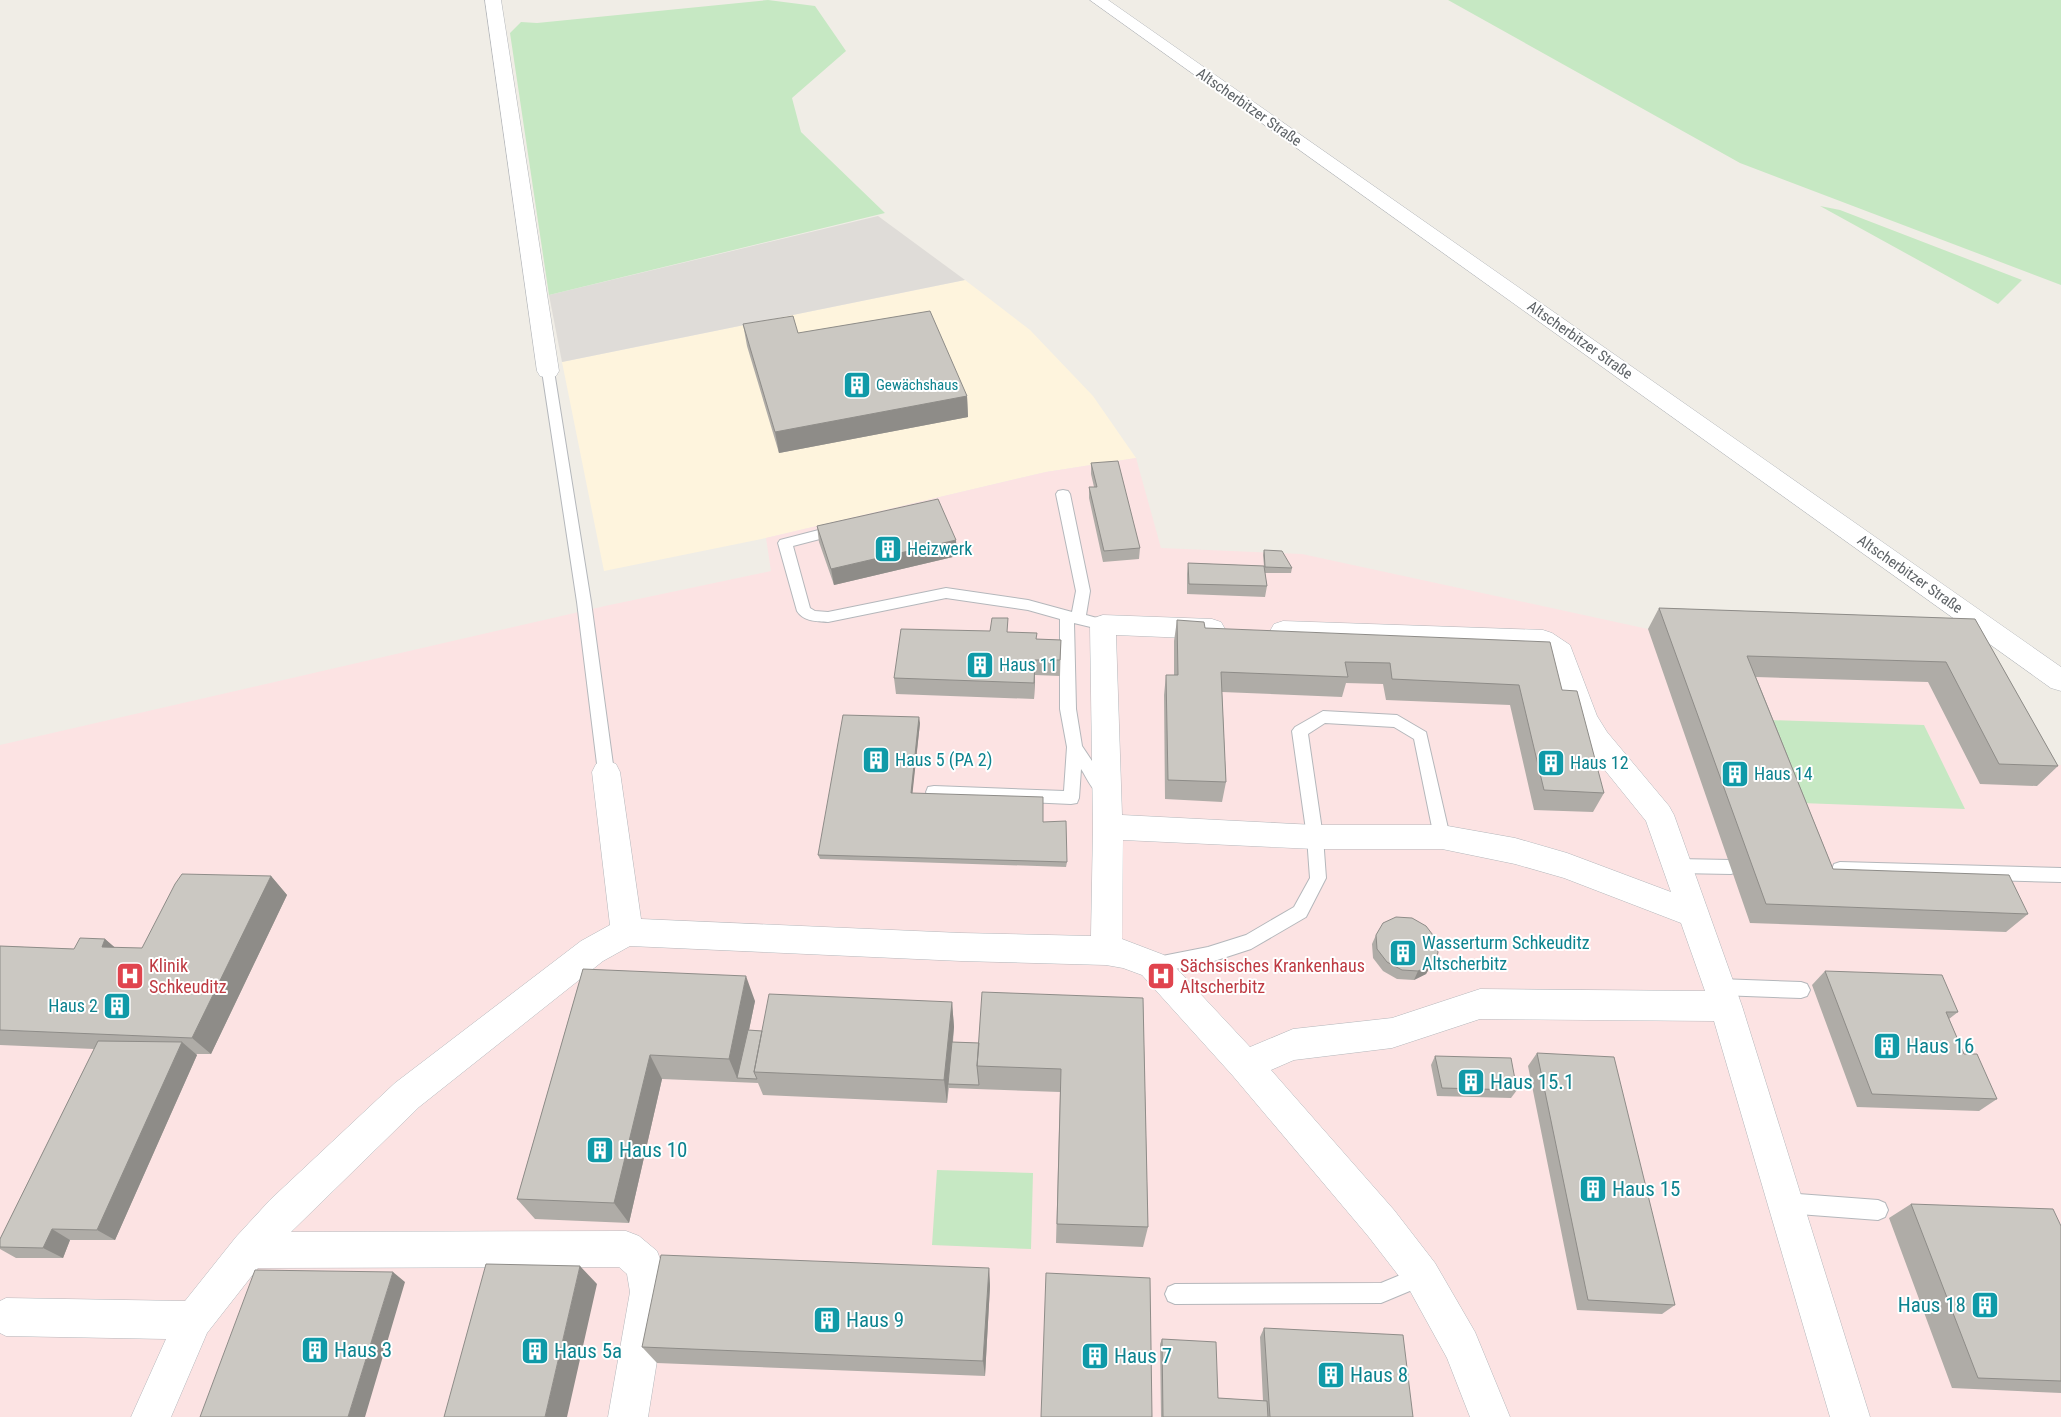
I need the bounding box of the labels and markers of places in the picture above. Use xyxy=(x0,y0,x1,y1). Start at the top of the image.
building icon: Gewächshaus xyxy=(842,370,872,400)
place label: Gewächshaus xyxy=(876,376,959,394)
building icon: Heizwerk xyxy=(873,534,903,564)
place label: Heizwerk xyxy=(907,538,972,559)
building icon: Haus 11 xyxy=(965,650,995,680)
place label: Haus 11 xyxy=(999,654,1058,675)
building icon: Haus 5 (PA 2) xyxy=(861,745,891,775)
building icon: Haus 12 xyxy=(1536,748,1566,778)
place label: Haus 5 (PA 2) xyxy=(895,749,992,771)
place label: Haus 12 xyxy=(1570,752,1629,773)
building icon: Haus 14 xyxy=(1720,759,1750,789)
place label: Haus 14 xyxy=(1754,763,1813,784)
place label: Wasserturm Schkeuditz Altscherbitz xyxy=(1422,932,1590,974)
building icon: Wasserturm Schkeuditz Altscherbitz xyxy=(1388,938,1418,968)
place label: Klinik Schkeuditz xyxy=(149,955,227,997)
place label: Sächsisches Krankenhaus Altscherbitz xyxy=(1180,955,1365,997)
hospital icon: Klinik Schkeuditz xyxy=(115,961,145,991)
hospital icon: Sächsisches Krankenhaus Altscherbitz xyxy=(1146,961,1176,991)
building icon: Haus 2 xyxy=(102,991,132,1021)
place label: Haus 2 xyxy=(48,995,98,1016)
building icon: Haus 16 xyxy=(1872,1031,1902,1061)
place label: Haus 16 xyxy=(1906,1034,1974,1058)
building icon: Haus 15.1 xyxy=(1456,1067,1486,1097)
place label: Haus 15.1 xyxy=(1490,1070,1574,1094)
building icon: Haus 10 xyxy=(585,1135,615,1165)
place label: Haus 10 xyxy=(619,1138,687,1162)
building icon: Haus 15 xyxy=(1578,1174,1608,1204)
place label: Haus 15 xyxy=(1612,1177,1680,1201)
building icon: Haus 18 xyxy=(1970,1290,2000,1320)
place label: Haus 18 xyxy=(1898,1293,1966,1317)
building icon: Haus 9 xyxy=(812,1305,842,1335)
place label: Haus 9 xyxy=(846,1308,904,1332)
building icon: Haus 3 xyxy=(300,1335,330,1365)
building icon: Haus 5a xyxy=(520,1336,550,1366)
place label: Haus 3 xyxy=(334,1338,392,1362)
place label: Haus 5a xyxy=(554,1339,622,1363)
building icon: Haus 7 xyxy=(1080,1341,1110,1371)
place label: Haus 7 xyxy=(1114,1344,1172,1368)
building icon: Haus 8 xyxy=(1316,1360,1346,1390)
place label: Haus 8 xyxy=(1350,1363,1408,1387)

